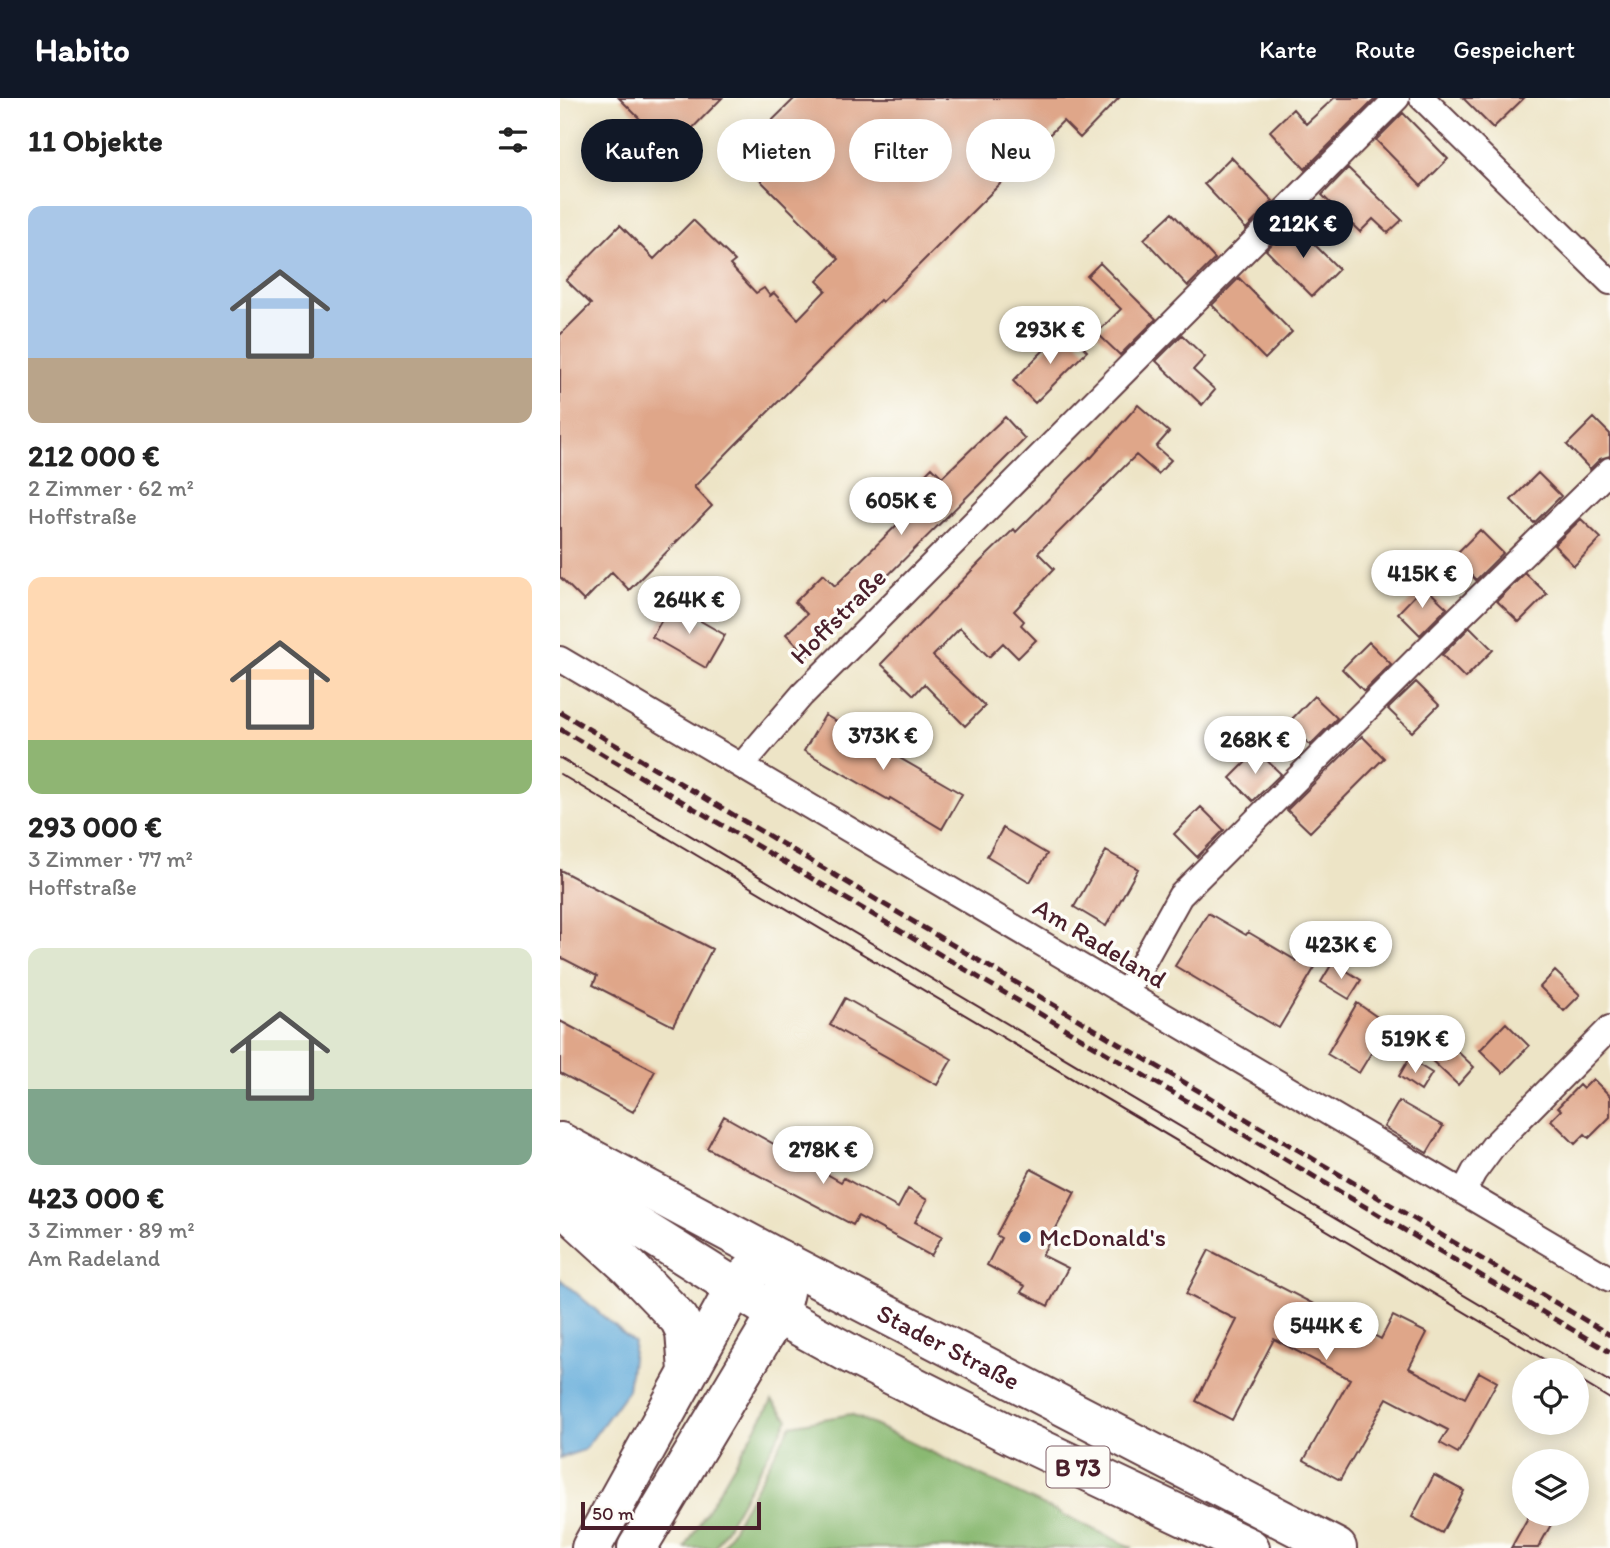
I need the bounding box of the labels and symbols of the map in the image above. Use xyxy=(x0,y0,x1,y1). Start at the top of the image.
pin: 212K € xyxy=(1246,200,1360,260)
pin: 293K € xyxy=(993,306,1107,366)
pin: 605K € xyxy=(844,478,958,537)
pin: 415K € xyxy=(1365,550,1479,610)
street label: Hoffstraße xyxy=(783,561,893,671)
pin: 264K € xyxy=(632,576,746,636)
pin: 373K € xyxy=(826,712,940,772)
pin: 268K € xyxy=(1198,716,1312,776)
street label: Am Radeland xyxy=(1028,891,1172,995)
pin: 423K € xyxy=(1284,922,1398,981)
pin: 519K € xyxy=(1358,1016,1472,1075)
pin: 278K € xyxy=(766,1126,880,1186)
place label: McDonald's xyxy=(1039,1221,1166,1253)
marker: McDonald's xyxy=(1017,1229,1033,1245)
street label: Stader Straße xyxy=(871,1297,1025,1397)
pin: 544K € xyxy=(1269,1302,1383,1362)
road number: B 73 xyxy=(1046,1447,1110,1488)
scale bar xyxy=(581,1499,761,1531)

